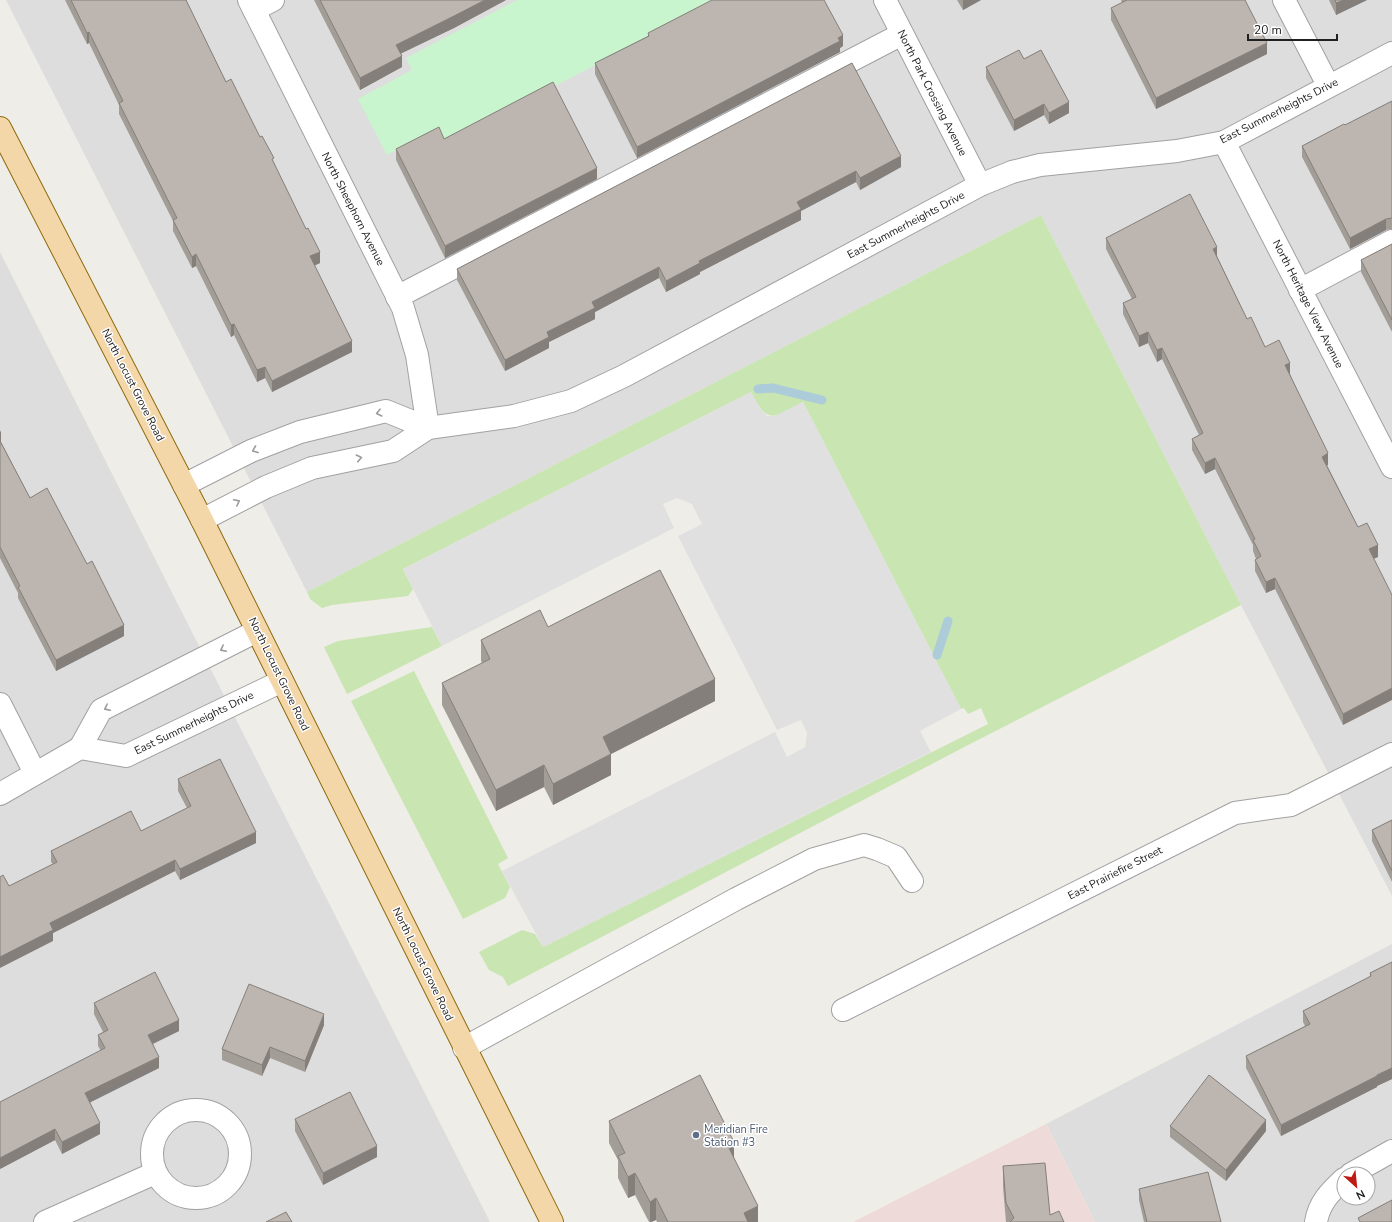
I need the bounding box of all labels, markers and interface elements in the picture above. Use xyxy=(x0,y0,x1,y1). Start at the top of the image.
scale bar xyxy=(1248,16,1337,42)
text: 20 m xyxy=(1254,22,1282,38)
street label: North Park Crossing Avenue xyxy=(894,27,970,159)
street label: East Summerheights Drive xyxy=(1217,75,1341,147)
street label: North Sheephorn Avenue xyxy=(318,150,388,268)
street label: East Summerheights Drive xyxy=(845,188,967,262)
street label: North Heritage View Avenue xyxy=(1269,237,1347,371)
street label: North Locust Grove Road xyxy=(98,326,168,444)
one-way arrow xyxy=(376,408,382,416)
one-way arrow xyxy=(251,445,258,453)
one-way arrow xyxy=(355,455,362,463)
one-way arrow xyxy=(233,499,240,507)
street label: North Locust Grove Road xyxy=(245,615,313,733)
one-way arrow xyxy=(219,644,227,652)
street label: East Summerheights Drive xyxy=(132,687,256,758)
one-way arrow xyxy=(103,703,111,710)
street label: East Prairiefire Street xyxy=(1065,843,1165,903)
street label: North Locust Grove Road xyxy=(389,905,457,1023)
place label: Meridian Fire Station #3 xyxy=(704,1122,768,1150)
marker: Meridian Fire Station #3 xyxy=(691,1130,701,1140)
north arrow xyxy=(1336,1166,1376,1206)
text: N xyxy=(1353,1186,1367,1203)

